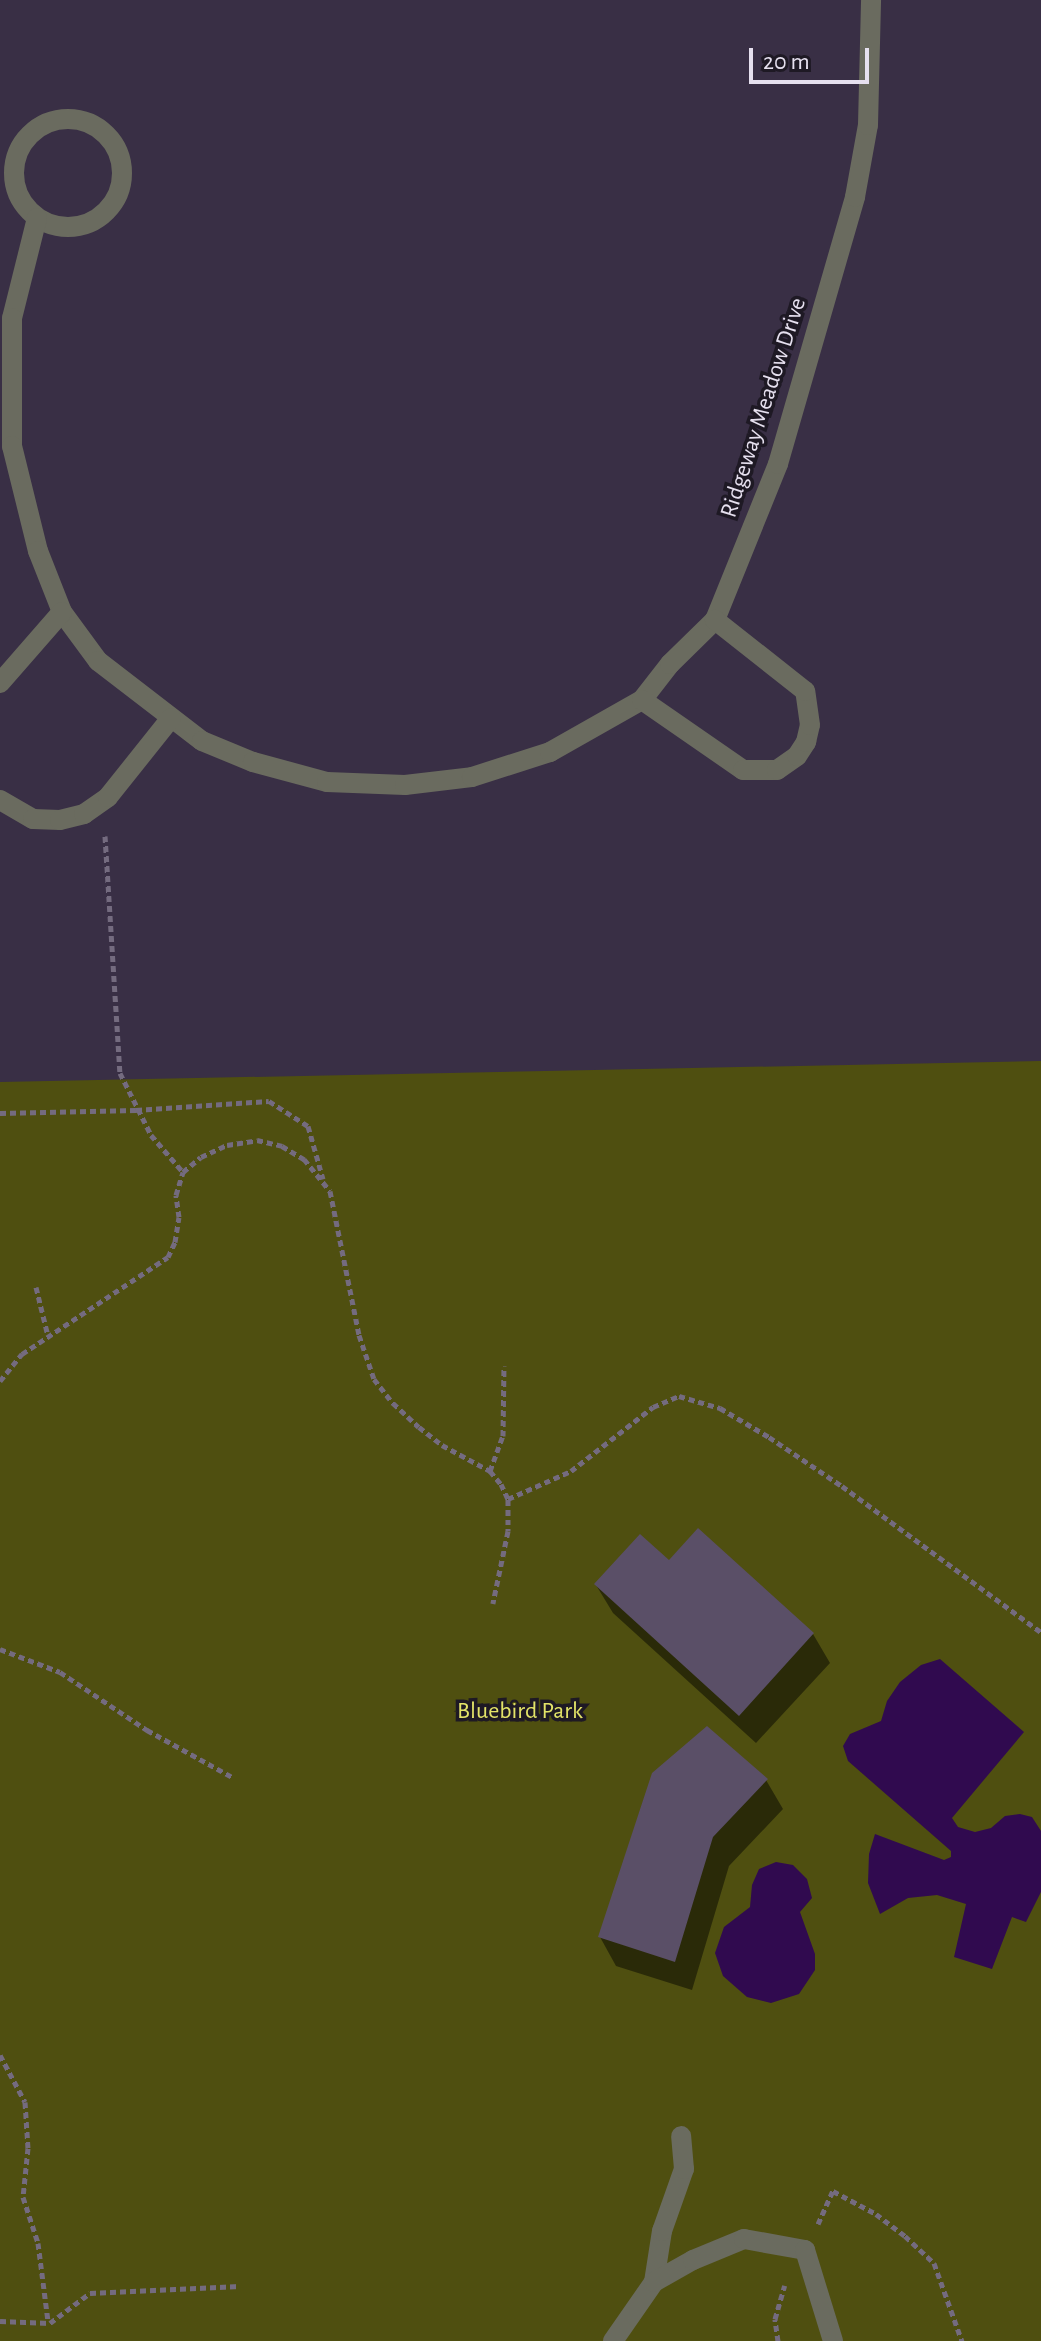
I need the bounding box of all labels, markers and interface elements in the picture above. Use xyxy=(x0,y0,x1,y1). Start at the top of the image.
scale bar xyxy=(753,32,873,82)
text: 20 m xyxy=(763,50,810,74)
street label: Ridgeway Meadow Drive xyxy=(715,294,813,522)
park label: Bluebird Park xyxy=(457,1698,583,1726)

